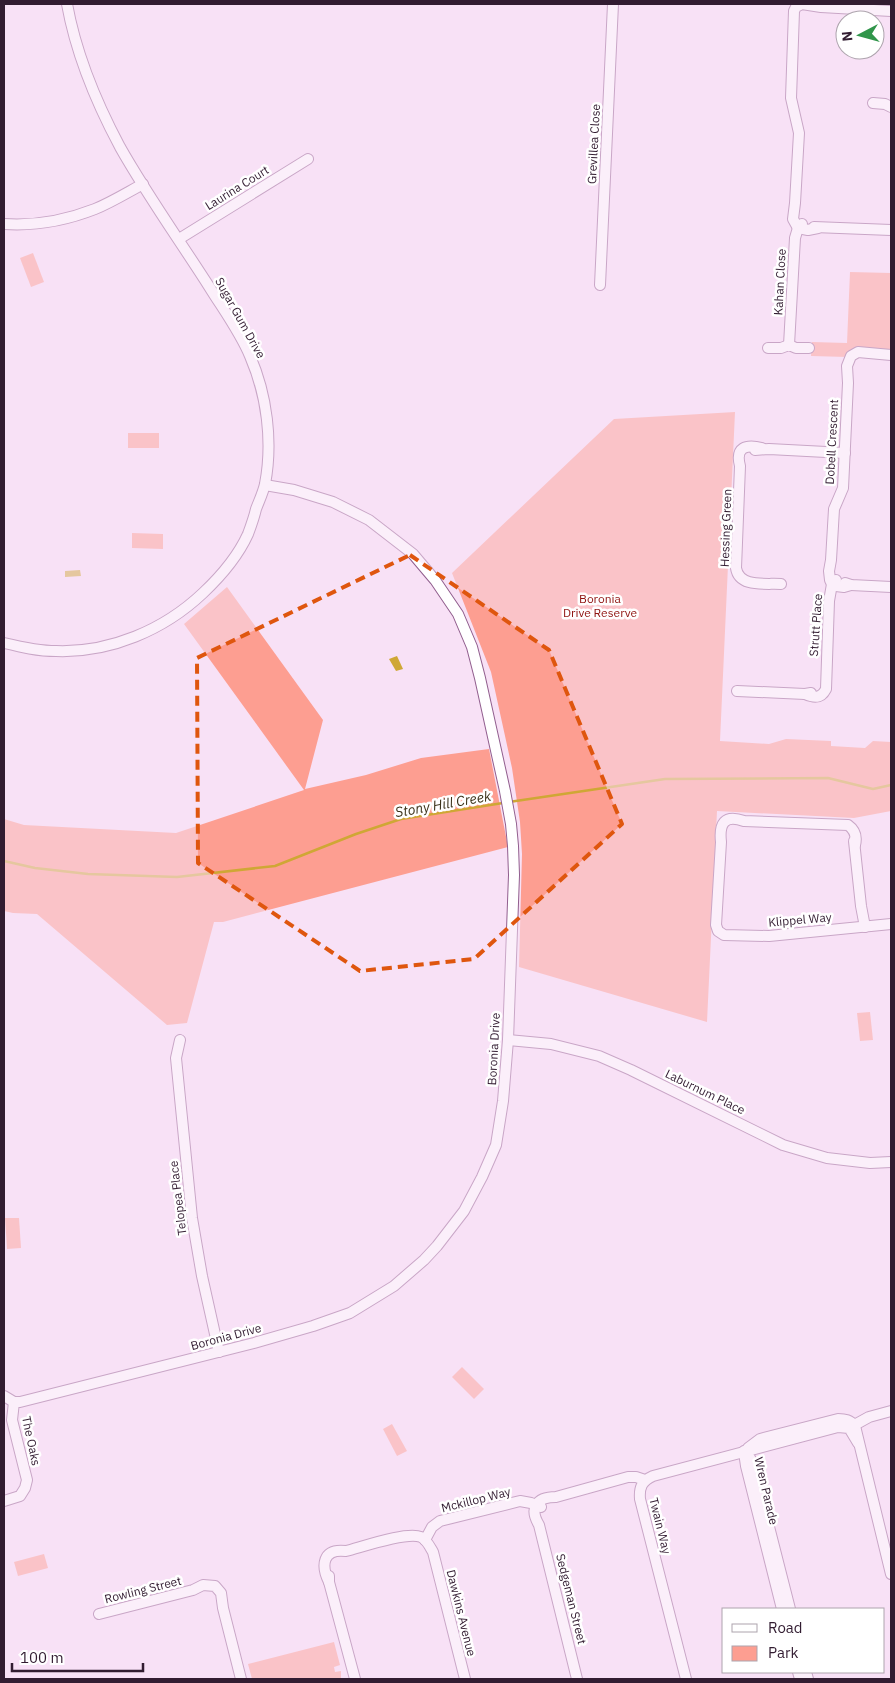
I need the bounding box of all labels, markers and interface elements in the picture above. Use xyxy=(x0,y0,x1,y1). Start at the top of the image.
north arrow xyxy=(835,10,885,60)
text: N xyxy=(838,30,857,42)
street label: Grevillea Close xyxy=(584,103,603,184)
street label: Laurina Court xyxy=(202,162,271,213)
street label: Kahan Close xyxy=(770,248,789,316)
street label: Sugar Gum Drive xyxy=(212,275,269,361)
street label: Dobell Crescent xyxy=(822,399,841,485)
street label: Hessing Green xyxy=(717,489,734,567)
park label: Boronia Drive Reserve xyxy=(563,591,637,620)
street label: Strutt Place xyxy=(806,593,825,657)
water label: Stony Hill Creek xyxy=(394,787,493,821)
street label: Klippel Way xyxy=(768,909,832,930)
street label: Boronia Drive xyxy=(484,1012,503,1086)
street label: Laburnum Place xyxy=(663,1066,748,1118)
street label: Telopea Place xyxy=(165,1160,190,1236)
street label: Boronia Drive xyxy=(189,1320,263,1353)
street label: The Oaks xyxy=(19,1415,44,1467)
street label: Wren Parade xyxy=(751,1456,782,1527)
street label: Mckillop Way xyxy=(440,1484,512,1515)
street label: Twain Way xyxy=(646,1496,675,1556)
street label: Sedgeman Street xyxy=(553,1552,590,1646)
street label: Dawkins Avenue xyxy=(443,1568,480,1658)
street label: Rowling Street xyxy=(103,1573,183,1606)
legend xyxy=(722,1608,885,1673)
text: Road xyxy=(768,1618,803,1637)
scale bar xyxy=(12,1640,144,1672)
text: Park xyxy=(768,1643,798,1662)
text: 100 m xyxy=(20,1648,64,1667)

